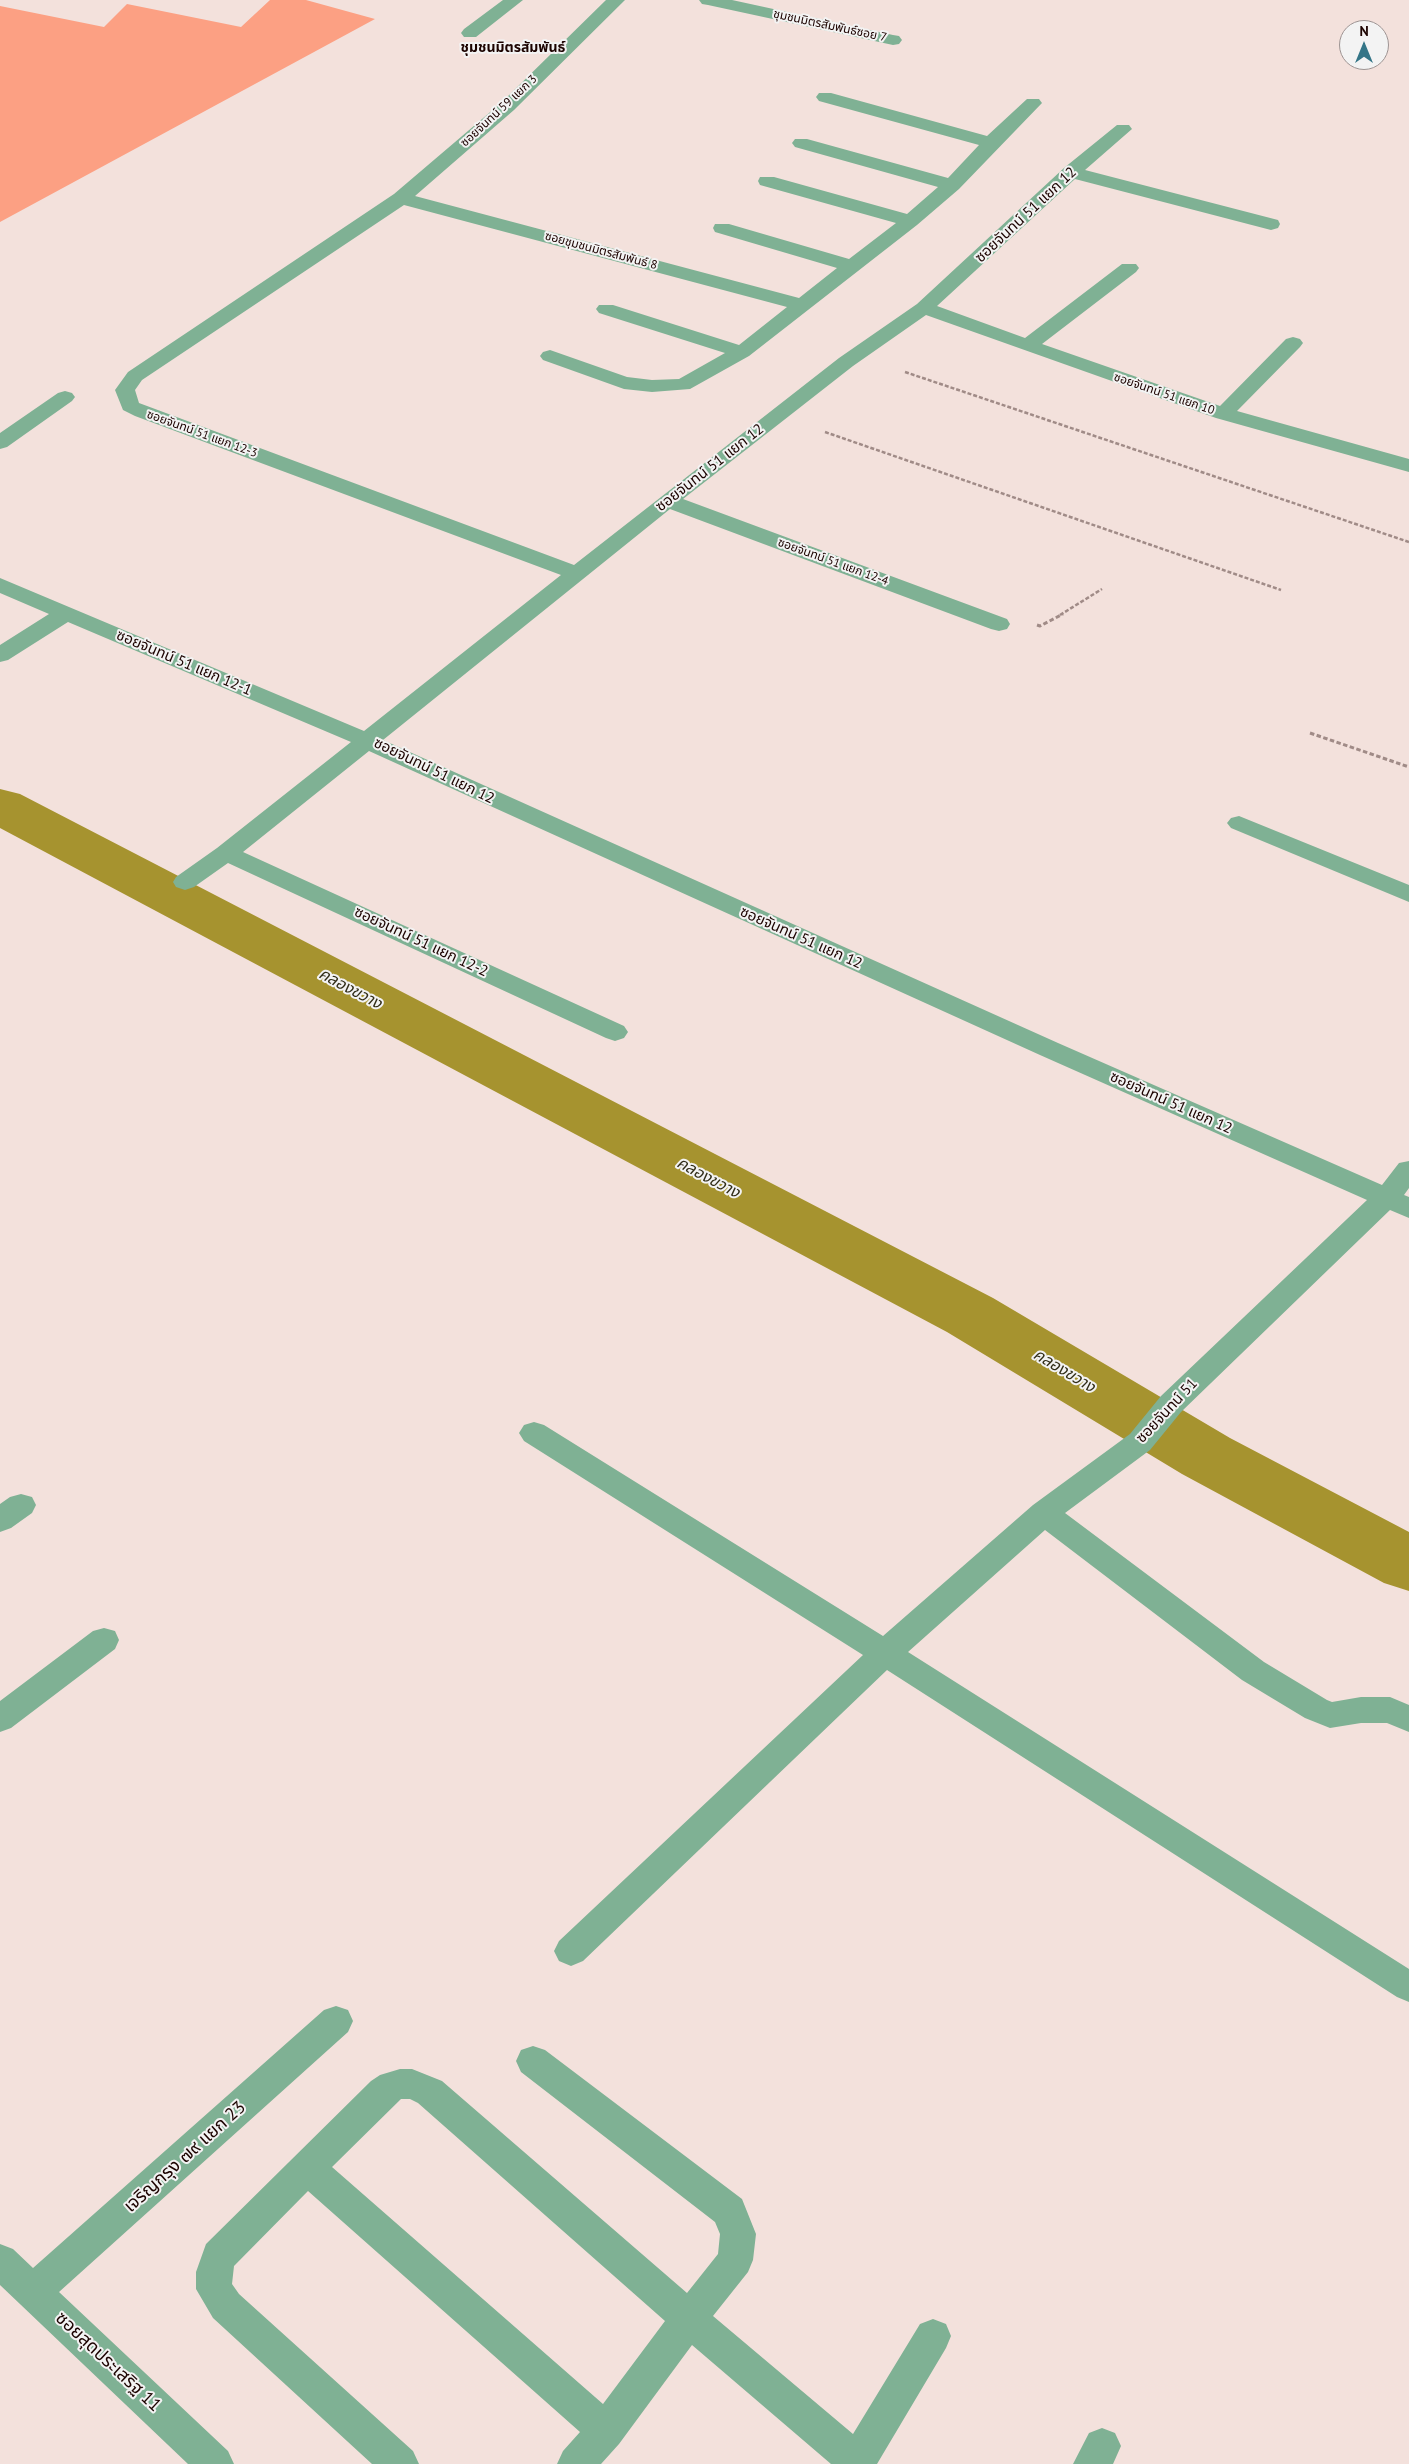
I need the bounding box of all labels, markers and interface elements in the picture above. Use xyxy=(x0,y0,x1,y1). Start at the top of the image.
street label: ชุมชนมิตรสัมพันธ์ซอย 7 xyxy=(772,7,888,45)
north arrow xyxy=(1339,20,1389,70)
text: N xyxy=(1359,22,1369,40)
district label: ชุมชนมิตรสัมพันธ์ xyxy=(461,40,565,56)
street label: ซอยจันทน์ 59 แยก 3 xyxy=(458,72,540,150)
street label: ซอยจันทน์ 51 แยก 12 xyxy=(972,163,1080,267)
street label: ซอยชุมชนมิตรสัมพันธ์ 8 xyxy=(543,229,659,273)
street label: ซอยจันทน์ 51 แยก 10 xyxy=(1112,370,1216,418)
street label: ซอยจันทน์ 51 แยก 12-3 xyxy=(145,407,259,461)
street label: ซอยจันทน์ 51 แยก 12 xyxy=(652,420,768,516)
street label: ซอยจันทน์ 51 แยก 12-4 xyxy=(776,535,890,589)
street label: ซอยจันทน์ 51 แยก 12-1 xyxy=(113,626,255,700)
street label: ซอยจันทน์ 51 แยก 12 xyxy=(371,734,497,808)
street label: ซอยจันทน์ 51 แยก 12-2 xyxy=(351,903,491,981)
street label: ซอยจันทน์ 51 แยก 12 xyxy=(737,903,865,973)
water label: คลองขวาง xyxy=(315,964,385,1014)
street label: ซอยจันทน์ 51 แยก 12 xyxy=(1107,1068,1235,1138)
water label: คลองขวาง xyxy=(673,1153,743,1203)
water label: คลองขวาง xyxy=(1030,1345,1098,1397)
street label: ซอยจันทน์ 51 xyxy=(1133,1375,1201,1447)
street label: เจริญกรุง ๗๙ แยก 23 xyxy=(120,2097,250,2217)
street label: ซอยสุดประเสริฐ 11 xyxy=(51,2308,165,2416)

